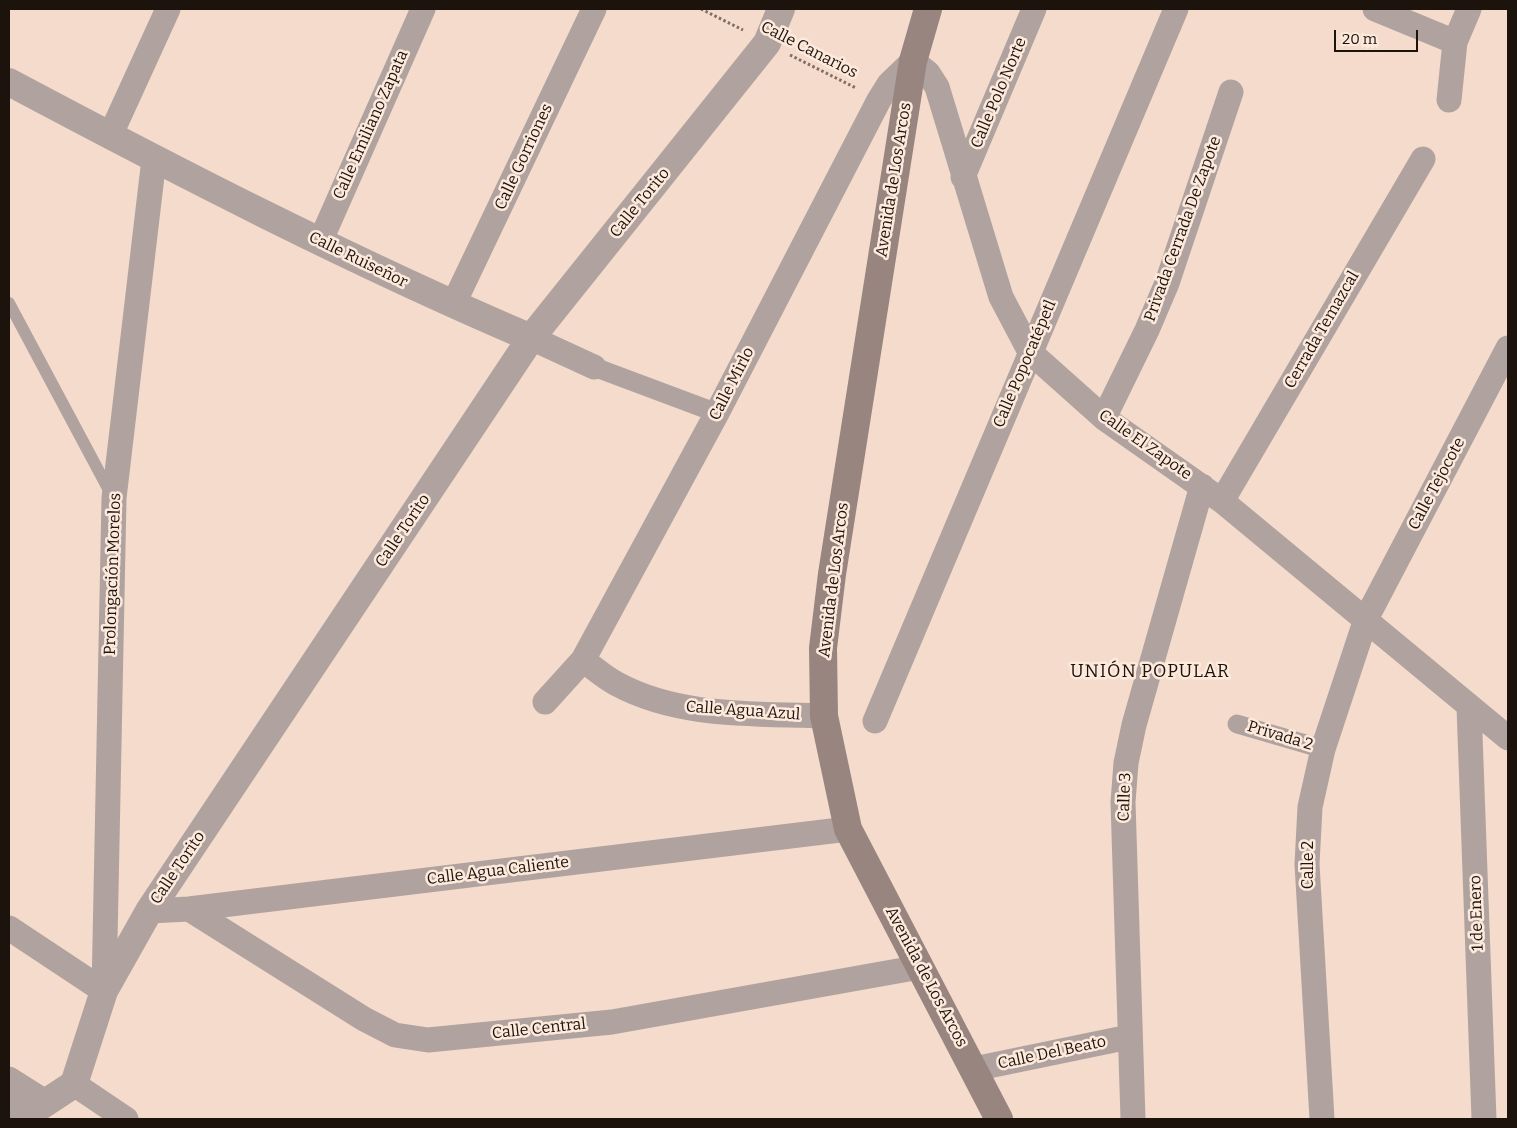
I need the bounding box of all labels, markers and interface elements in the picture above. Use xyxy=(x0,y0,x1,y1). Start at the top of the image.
street label: Calle Canarios xyxy=(757,17,861,83)
scale bar xyxy=(1337,20,1421,52)
text: 20 m xyxy=(1342,30,1377,48)
street label: Calle Polo Norte xyxy=(967,35,1031,151)
street label: Calle Emiliano Zapata xyxy=(329,47,413,203)
street label: Calle Gorriones xyxy=(491,101,557,213)
street label: Avenida de Los Arcos xyxy=(872,101,916,259)
street label: Privada Cerrada De Zapote xyxy=(1140,134,1226,324)
street label: Calle Torito xyxy=(606,164,674,242)
street label: Calle Ruiseñor xyxy=(305,228,411,292)
street label: Cerrada Temazcal xyxy=(1281,268,1363,392)
street label: Calle Popocatépetl xyxy=(989,297,1061,431)
street label: Calle Mirlo xyxy=(705,344,759,424)
street label: Calle El Zapote xyxy=(1095,406,1195,484)
street label: Calle Tejocote xyxy=(1405,434,1469,534)
street label: Calle Torito xyxy=(372,491,434,571)
street label: Prolongación Morelos xyxy=(101,493,125,655)
street label: Avenida de Los Arcos xyxy=(815,501,853,659)
district label: UNIÓN POPULAR xyxy=(1069,661,1231,683)
street label: Calle Agua Azul xyxy=(685,697,801,725)
street label: Privada 2 xyxy=(1245,717,1315,755)
street label: Calle 3 xyxy=(1115,772,1135,822)
street label: Calle Torito xyxy=(147,828,209,908)
street label: Calle 2 xyxy=(1299,841,1319,889)
street label: Calle Agua Caliente xyxy=(426,853,570,889)
street label: 1 de Enero xyxy=(1466,875,1488,951)
street label: Avenida de Los Arcos xyxy=(881,904,971,1050)
street label: Calle Central xyxy=(491,1015,587,1043)
street label: Calle Del Beato xyxy=(996,1032,1108,1074)

